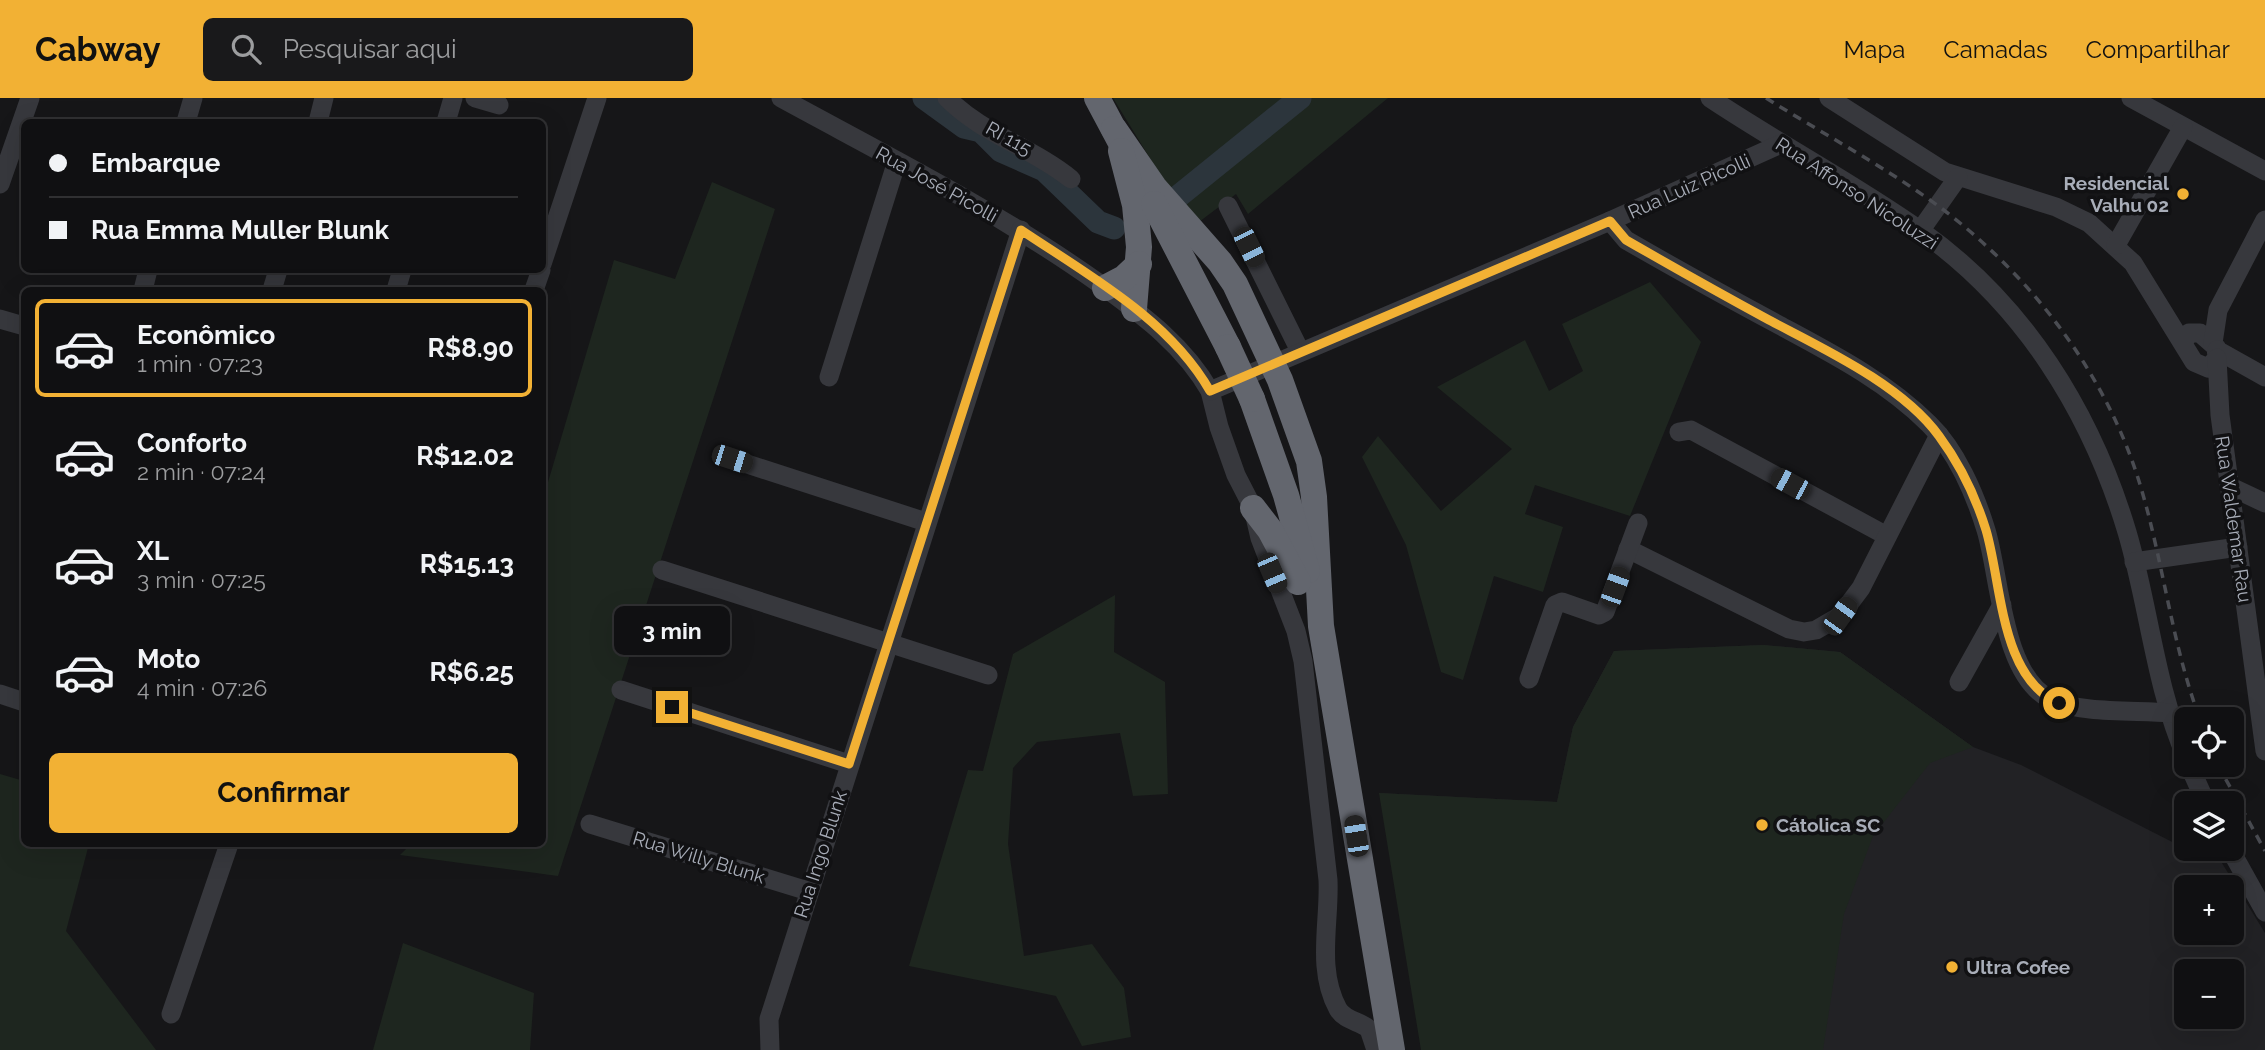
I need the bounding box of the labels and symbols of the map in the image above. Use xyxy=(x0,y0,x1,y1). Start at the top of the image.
street label: RI 115 xyxy=(982,117,1036,159)
street label: Rua Affonso Nicoluzzi xyxy=(1772,132,1942,254)
street label: Rua José Picolli xyxy=(872,141,1002,227)
street label: Rua Luiz Picolli xyxy=(1624,149,1754,223)
place label: Residencial Valhu 02 xyxy=(2063,172,2170,216)
marker: Residencial Valhu 02 xyxy=(2175,186,2191,202)
car xyxy=(1231,224,1268,270)
street label: Rua Waldemar Rau xyxy=(2211,434,2257,604)
car xyxy=(709,443,756,475)
car xyxy=(1767,465,1814,503)
car xyxy=(1255,550,1290,596)
car xyxy=(1598,564,1633,610)
car xyxy=(1820,593,1861,639)
callout: 3 min xyxy=(614,606,730,654)
route start xyxy=(2043,687,2075,719)
route end xyxy=(656,691,688,723)
street label: Rua Ingo Blunk xyxy=(789,788,851,920)
car xyxy=(1343,814,1370,858)
place label: Cátolica SC xyxy=(1776,814,1880,836)
marker: Cátolica SC xyxy=(1754,817,1770,833)
street label: Rua Willy Blunk xyxy=(630,826,768,888)
place label: Ultra Cofee xyxy=(1966,956,2070,978)
marker: Ultra Cofee xyxy=(1944,959,1960,975)

